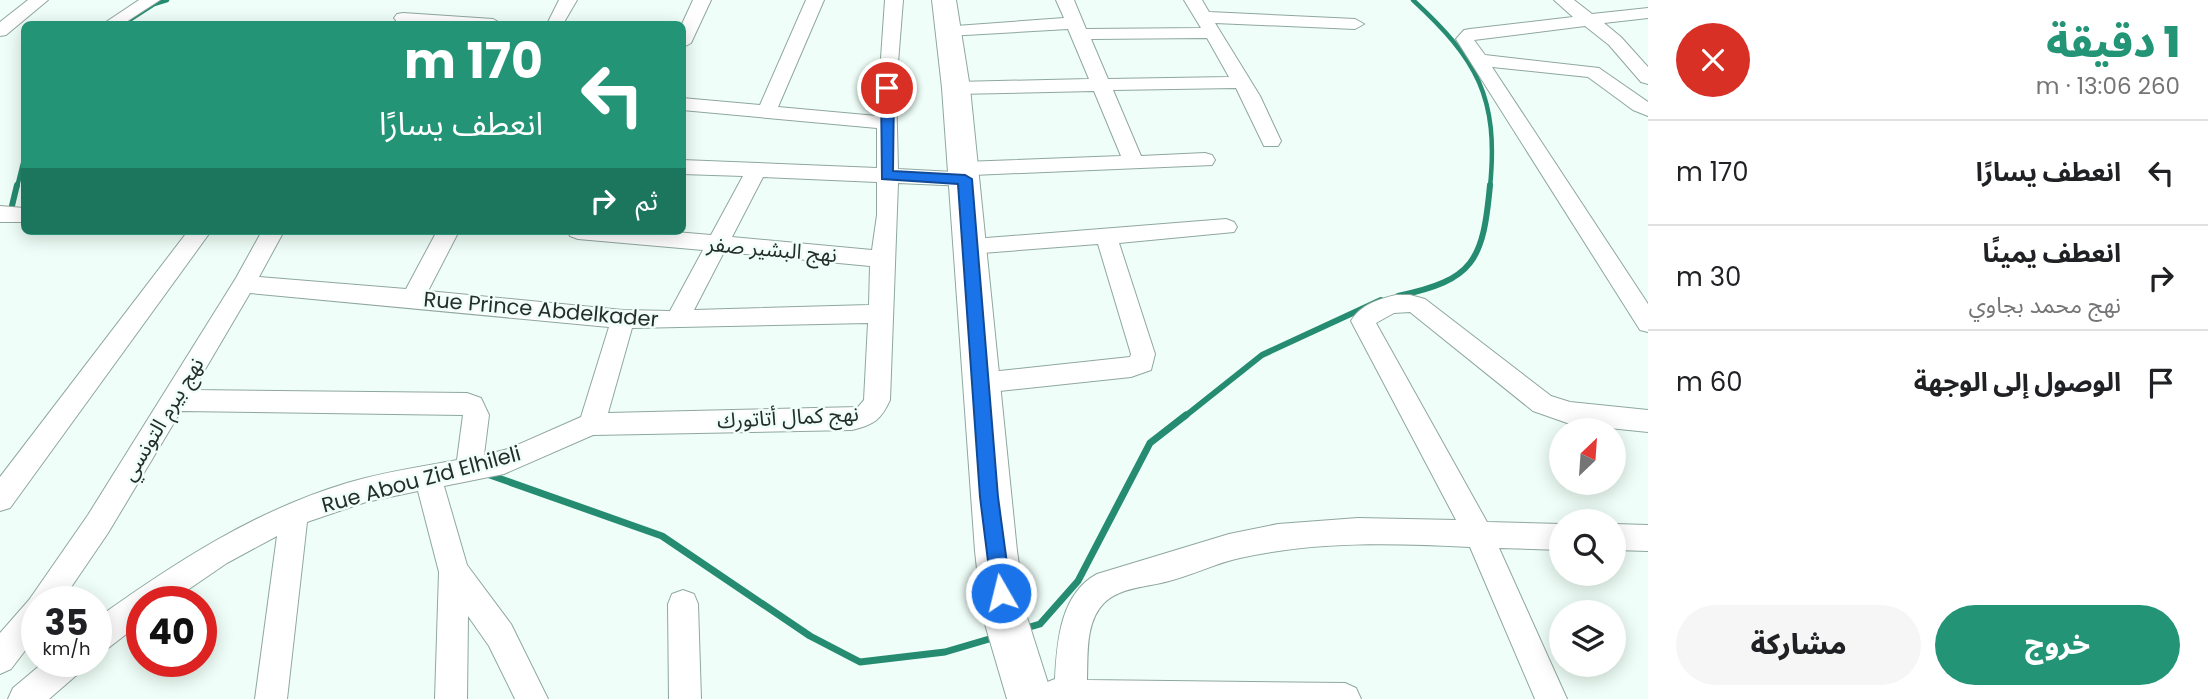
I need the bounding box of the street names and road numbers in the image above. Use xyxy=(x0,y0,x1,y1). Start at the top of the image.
street label: نهج البشير صفر xyxy=(705,229,838,270)
street label: Rue Prince Abdelkader xyxy=(422,284,660,334)
street label: نهج بيرم التونسي xyxy=(114,352,212,487)
street label: نهج كمال أتاتورك xyxy=(716,399,860,436)
street label: Rue Abou Zid Elhileli xyxy=(318,438,524,520)

